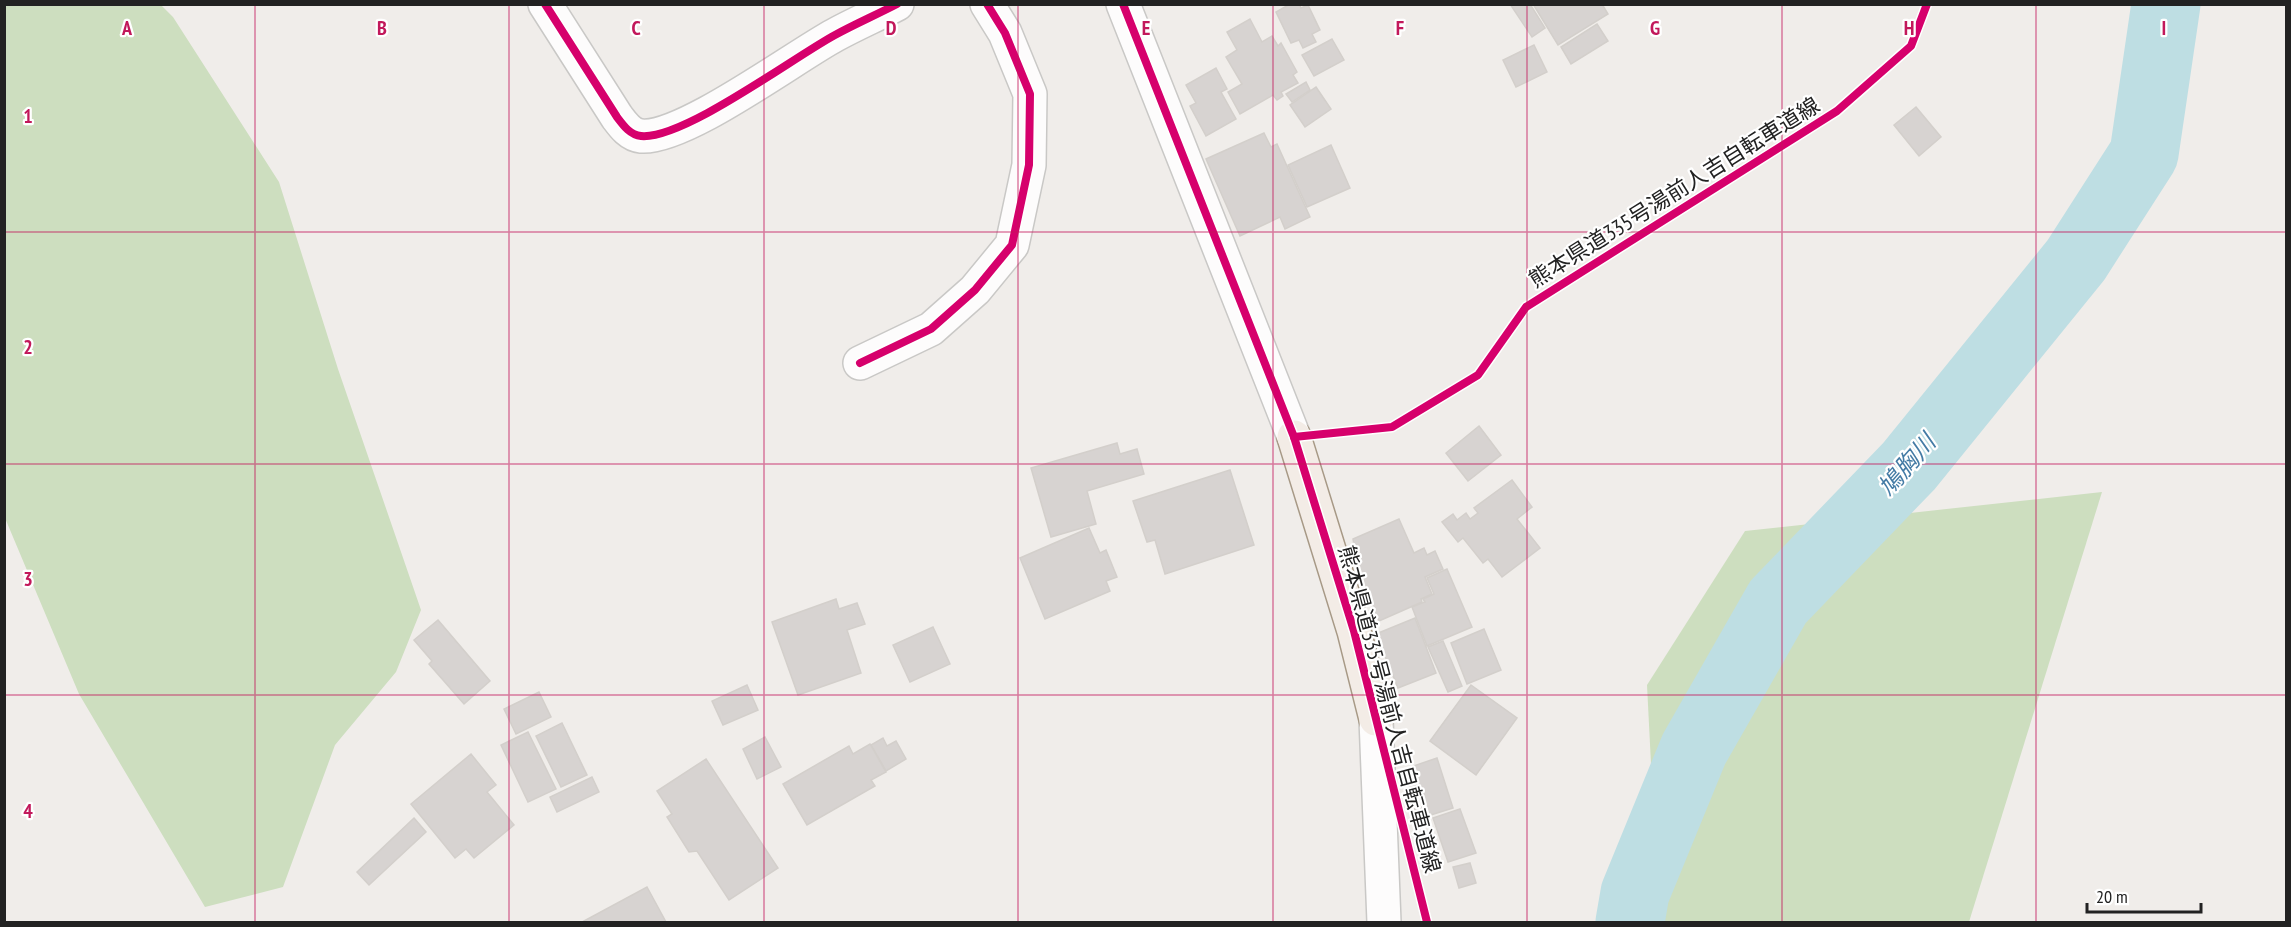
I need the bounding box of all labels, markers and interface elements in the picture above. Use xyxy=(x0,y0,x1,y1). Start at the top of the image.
text: A xyxy=(121,15,133,41)
text: B xyxy=(377,15,387,41)
text: C xyxy=(631,15,641,41)
text: D xyxy=(886,15,897,41)
text: E xyxy=(1142,15,1150,41)
text: F xyxy=(1396,15,1404,41)
text: G xyxy=(1650,15,1660,41)
text: H xyxy=(1904,15,1914,41)
text: I xyxy=(2162,15,2166,41)
street label: 熊本県道335号湯前人吉自転車道線 xyxy=(1523,91,1825,293)
text: 1 xyxy=(23,103,33,129)
text: 2 xyxy=(23,334,33,360)
water label: 鳩胸川 xyxy=(1871,425,1944,502)
street label: 熊本県道335号湯前人吉自転車道線 xyxy=(1333,542,1447,876)
text: 3 xyxy=(23,566,33,592)
text: 4 xyxy=(23,798,33,824)
scale bar xyxy=(2087,876,2201,914)
text: 20 m xyxy=(2096,885,2128,908)

